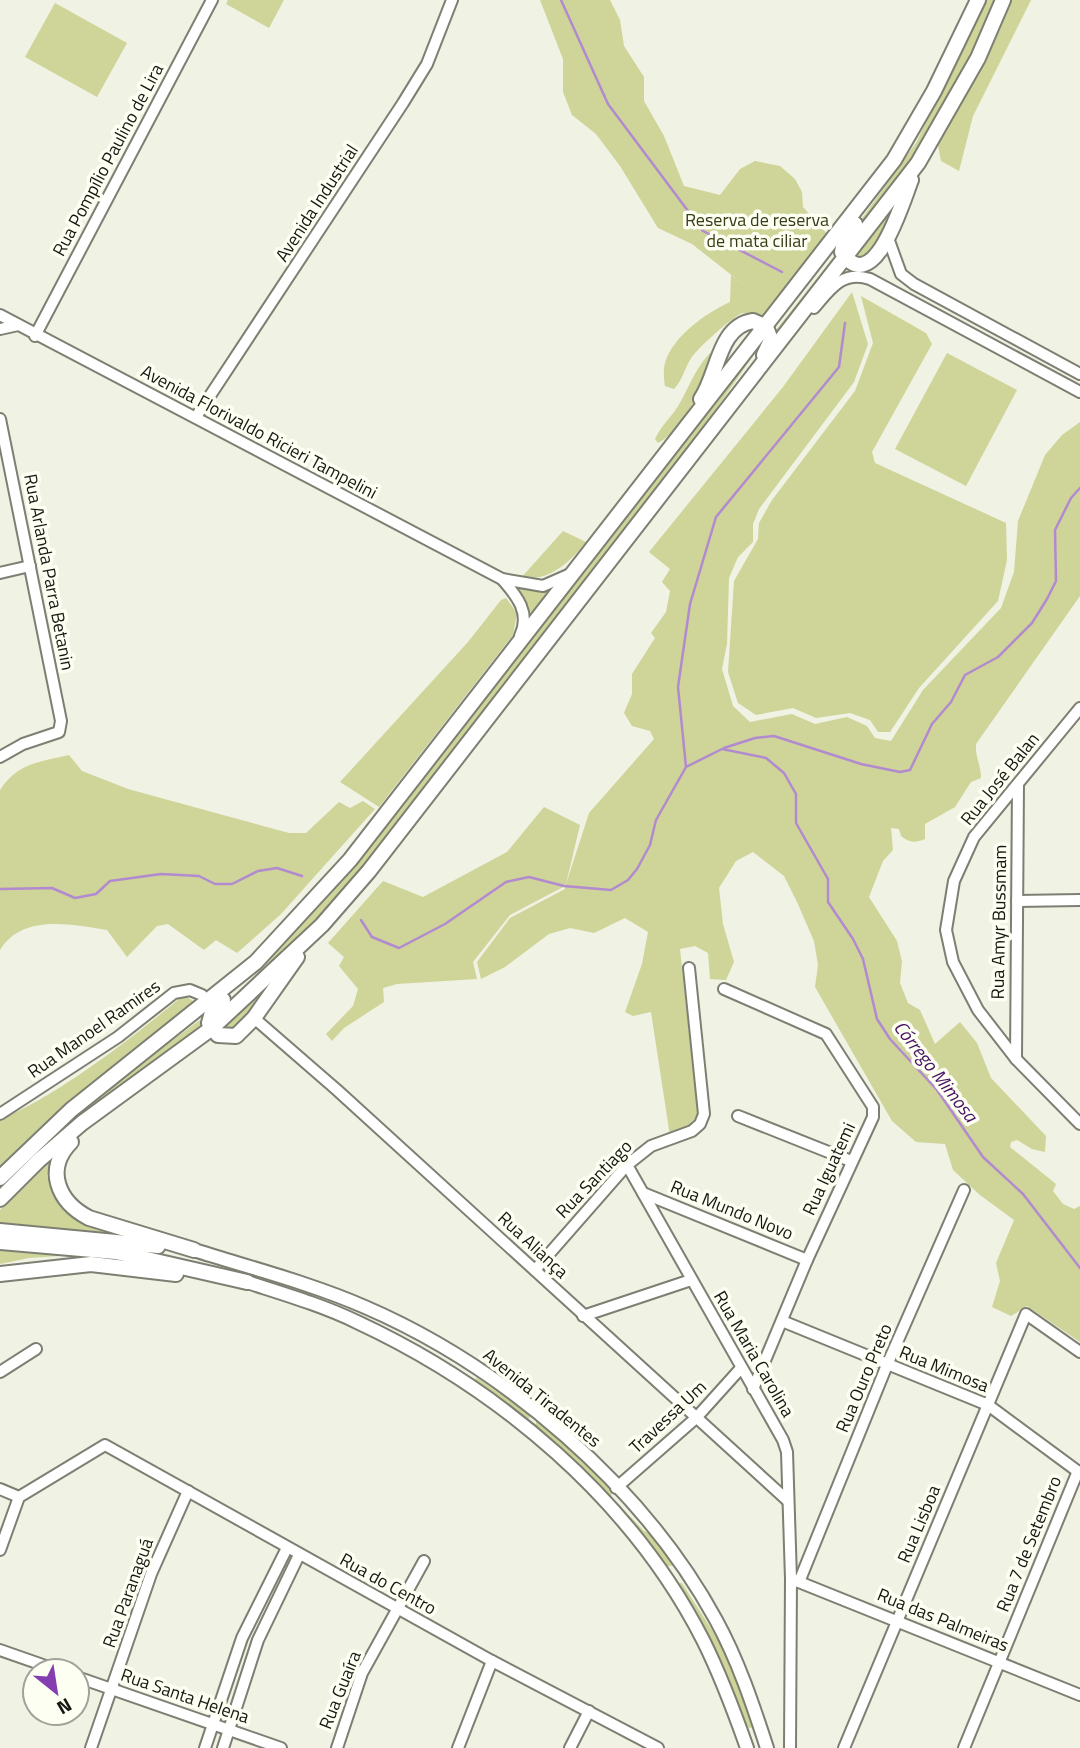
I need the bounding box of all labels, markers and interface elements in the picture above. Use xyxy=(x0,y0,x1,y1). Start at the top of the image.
street label: Rua Pompílio Paulino de Lira xyxy=(45,59,170,261)
street label: Avenida Industrial xyxy=(268,139,365,267)
park label: Reserva de reserva de mata ciliar xyxy=(685,206,829,254)
street label: Avenida Florivaldo Ricieri Tampelini xyxy=(136,358,382,506)
street label: Rua Arlanda Parra Betanin xyxy=(17,471,82,672)
street label: Rua José Balan xyxy=(954,726,1046,831)
street label: Rua Amyr Bussmam xyxy=(984,844,1013,1000)
street label: Rua Manoel Ramires xyxy=(22,973,166,1085)
water label: Córrego Mimosa xyxy=(887,1014,986,1129)
street label: Rua Iguatemi xyxy=(795,1118,862,1220)
street label: Rua Santiago xyxy=(549,1133,638,1224)
street label: Rua Mundo Novo xyxy=(667,1173,798,1246)
street label: Rua Aliança xyxy=(492,1205,575,1284)
street label: Rua Maria Carolina xyxy=(707,1286,802,1422)
street label: Rua Ouro Preto xyxy=(828,1319,899,1437)
street label: Rua Mimosa xyxy=(895,1338,993,1399)
street label: Avenida Tiradentes xyxy=(478,1342,607,1454)
street label: Travessa Um xyxy=(623,1374,712,1460)
street label: Rua 7 de Setembro xyxy=(989,1472,1068,1616)
street label: Rua Lisboa xyxy=(890,1481,947,1567)
street label: Rua Paranaguá xyxy=(95,1534,160,1651)
street label: Rua do Centro xyxy=(335,1546,441,1621)
street label: Rua das Palmeiras xyxy=(873,1581,1013,1658)
street label: Rua Guaíra xyxy=(312,1647,367,1733)
north arrow xyxy=(21,1657,91,1727)
street label: Rua Santa Helena xyxy=(117,1661,253,1730)
text: N xyxy=(52,1691,78,1723)

